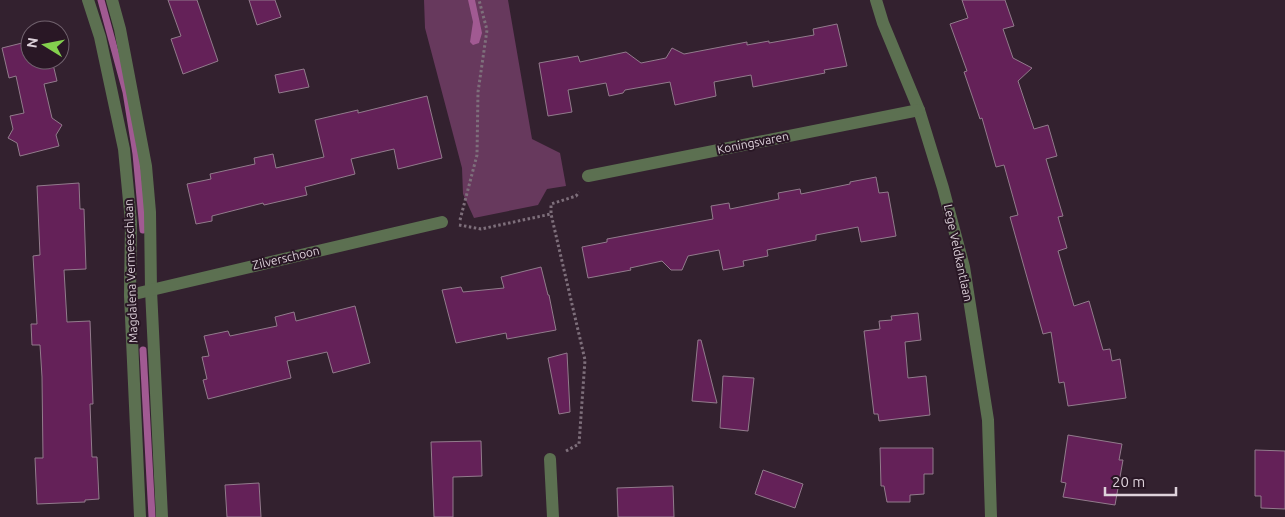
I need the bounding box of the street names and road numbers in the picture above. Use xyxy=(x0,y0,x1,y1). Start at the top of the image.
street label: Koningsvaren xyxy=(716,129,790,156)
street label: Magdalena Vermeeschlaan xyxy=(121,199,140,343)
street label: Lege Veldkantlaan xyxy=(942,203,975,303)
street label: Zilverschoon xyxy=(251,243,321,272)

